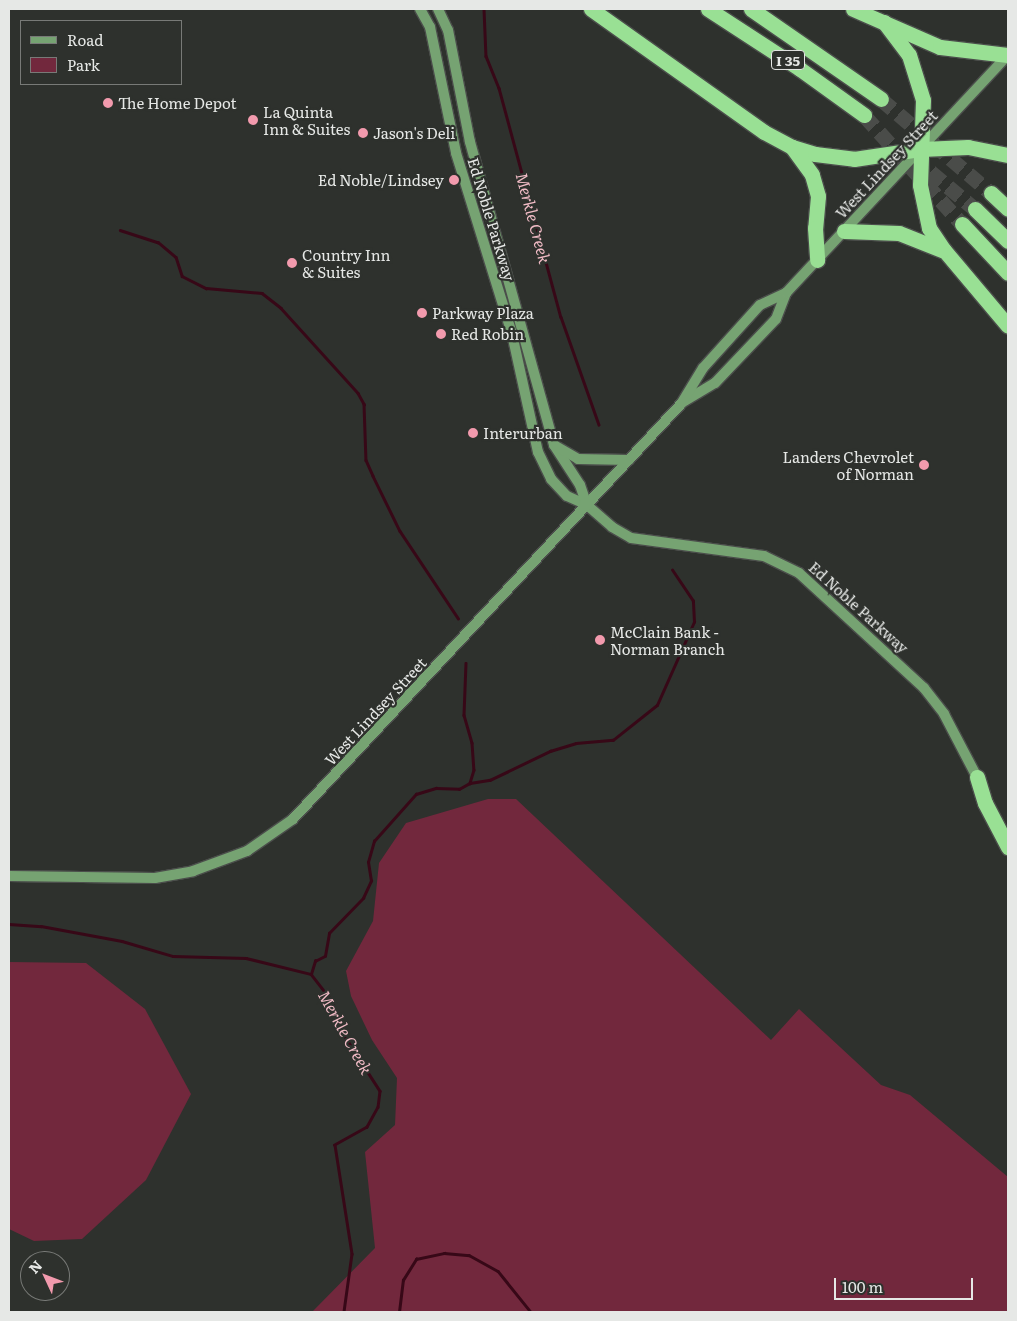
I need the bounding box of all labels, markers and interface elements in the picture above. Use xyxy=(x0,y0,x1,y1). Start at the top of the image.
legend xyxy=(20,20,182,85)
text: Road xyxy=(67,28,103,51)
road number: I 35 xyxy=(770,48,806,72)
text: Park xyxy=(67,53,100,76)
place label: The Home Depot xyxy=(118,94,237,112)
marker: The Home Depot xyxy=(102,97,114,109)
place label: La Quinta Inn & Suites xyxy=(263,102,350,137)
street label: West Lindsey Street xyxy=(831,106,941,222)
marker: La Quinta Inn & Suites xyxy=(247,114,259,126)
place label: Jason's Deli xyxy=(373,124,455,142)
marker: Jason's Deli xyxy=(357,127,369,139)
street label: Ed Noble Parkway xyxy=(465,155,519,283)
place label: Ed Noble/Lindsey xyxy=(318,171,444,189)
water label: Merkle Creek xyxy=(513,171,555,265)
marker: Ed Noble/Lindsey xyxy=(448,174,460,186)
place label: Country Inn & Suites xyxy=(302,245,391,280)
marker: Country Inn & Suites xyxy=(286,257,298,269)
place label: Parkway Plaza xyxy=(432,304,534,322)
marker: Parkway Plaza xyxy=(416,307,428,319)
place label: Red Robin xyxy=(451,325,524,343)
marker: Red Robin xyxy=(435,328,447,340)
place label: Interurban xyxy=(483,424,563,442)
marker: Interurban xyxy=(467,427,479,439)
place label: Landers Chevrolet of Norman xyxy=(783,447,914,482)
marker: Landers Chevrolet of Norman xyxy=(918,459,930,471)
street label: Ed Noble Parkway xyxy=(806,558,912,656)
place label: McClain Bank - Norman Branch xyxy=(610,622,725,657)
marker: McClain Bank - Norman Branch xyxy=(594,634,606,646)
street label: West Lindsey Street xyxy=(320,653,430,769)
water label: Merkle Creek xyxy=(315,987,377,1077)
north arrow xyxy=(20,1251,70,1301)
text: N xyxy=(23,1255,46,1278)
scale bar xyxy=(837,1268,976,1300)
text: 100 m xyxy=(842,1275,883,1298)

